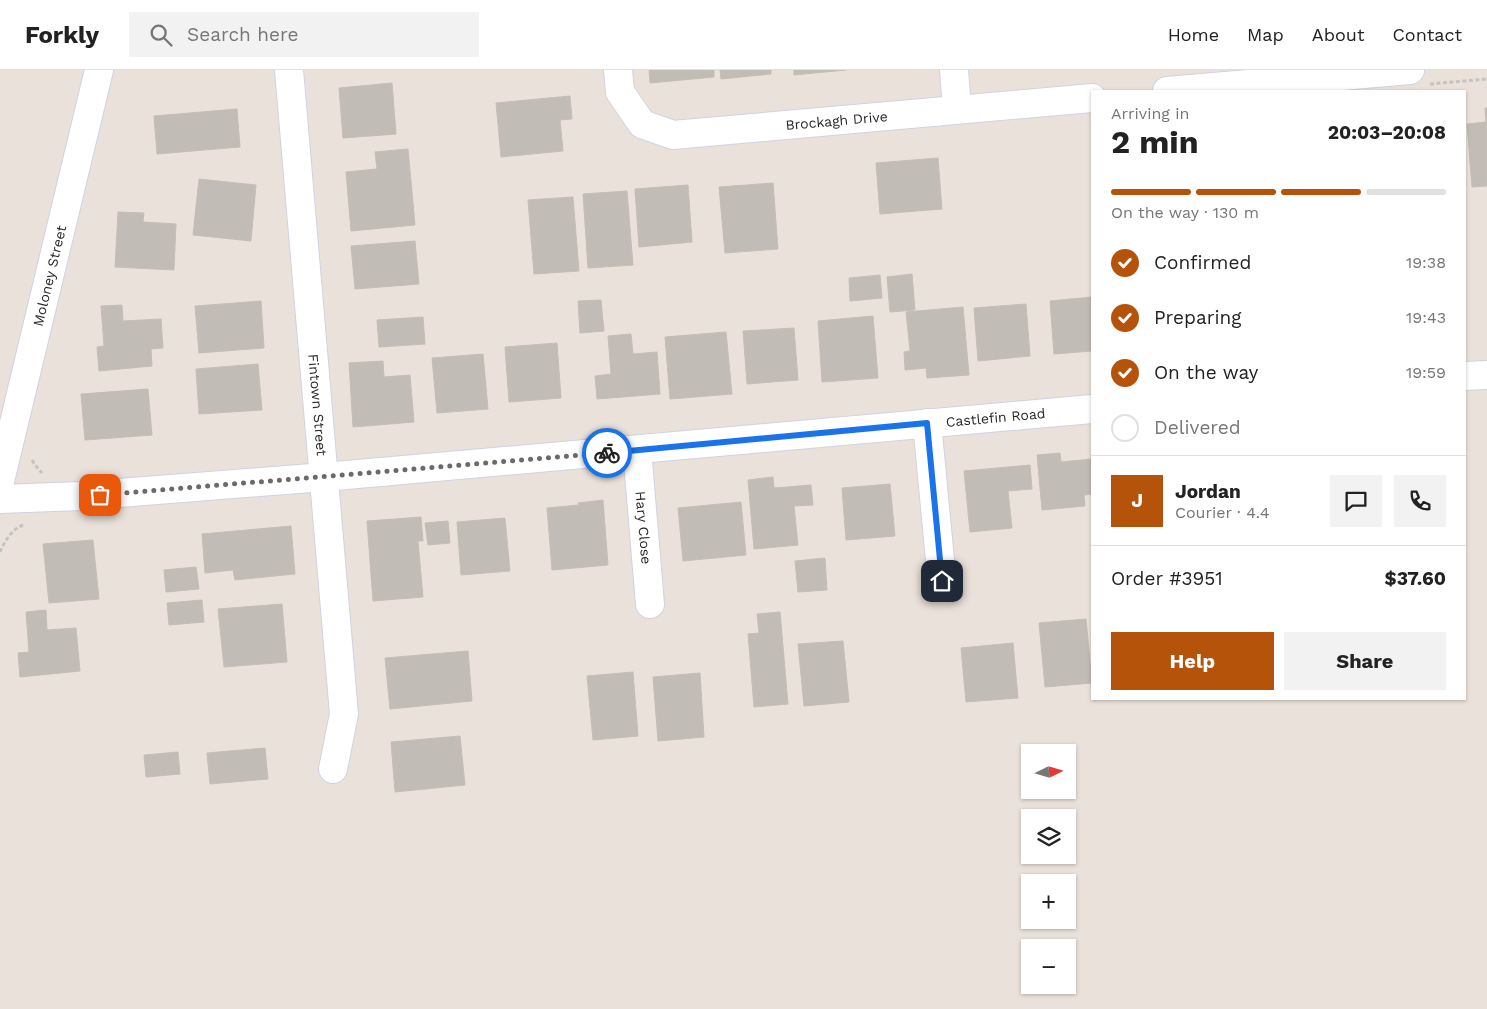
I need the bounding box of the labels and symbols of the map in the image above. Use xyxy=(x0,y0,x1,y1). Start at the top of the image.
street label: Brockagh Drive xyxy=(785,108,888,133)
street label: Moloney Street xyxy=(30,224,69,328)
street label: Fintown Street xyxy=(305,353,330,457)
street label: Castlefin Road xyxy=(945,405,1046,430)
courier xyxy=(582,428,632,478)
pin xyxy=(79,474,121,516)
street label: Hary Close xyxy=(633,491,655,565)
pin xyxy=(921,560,963,602)
north arrow xyxy=(1021,744,1076,799)

